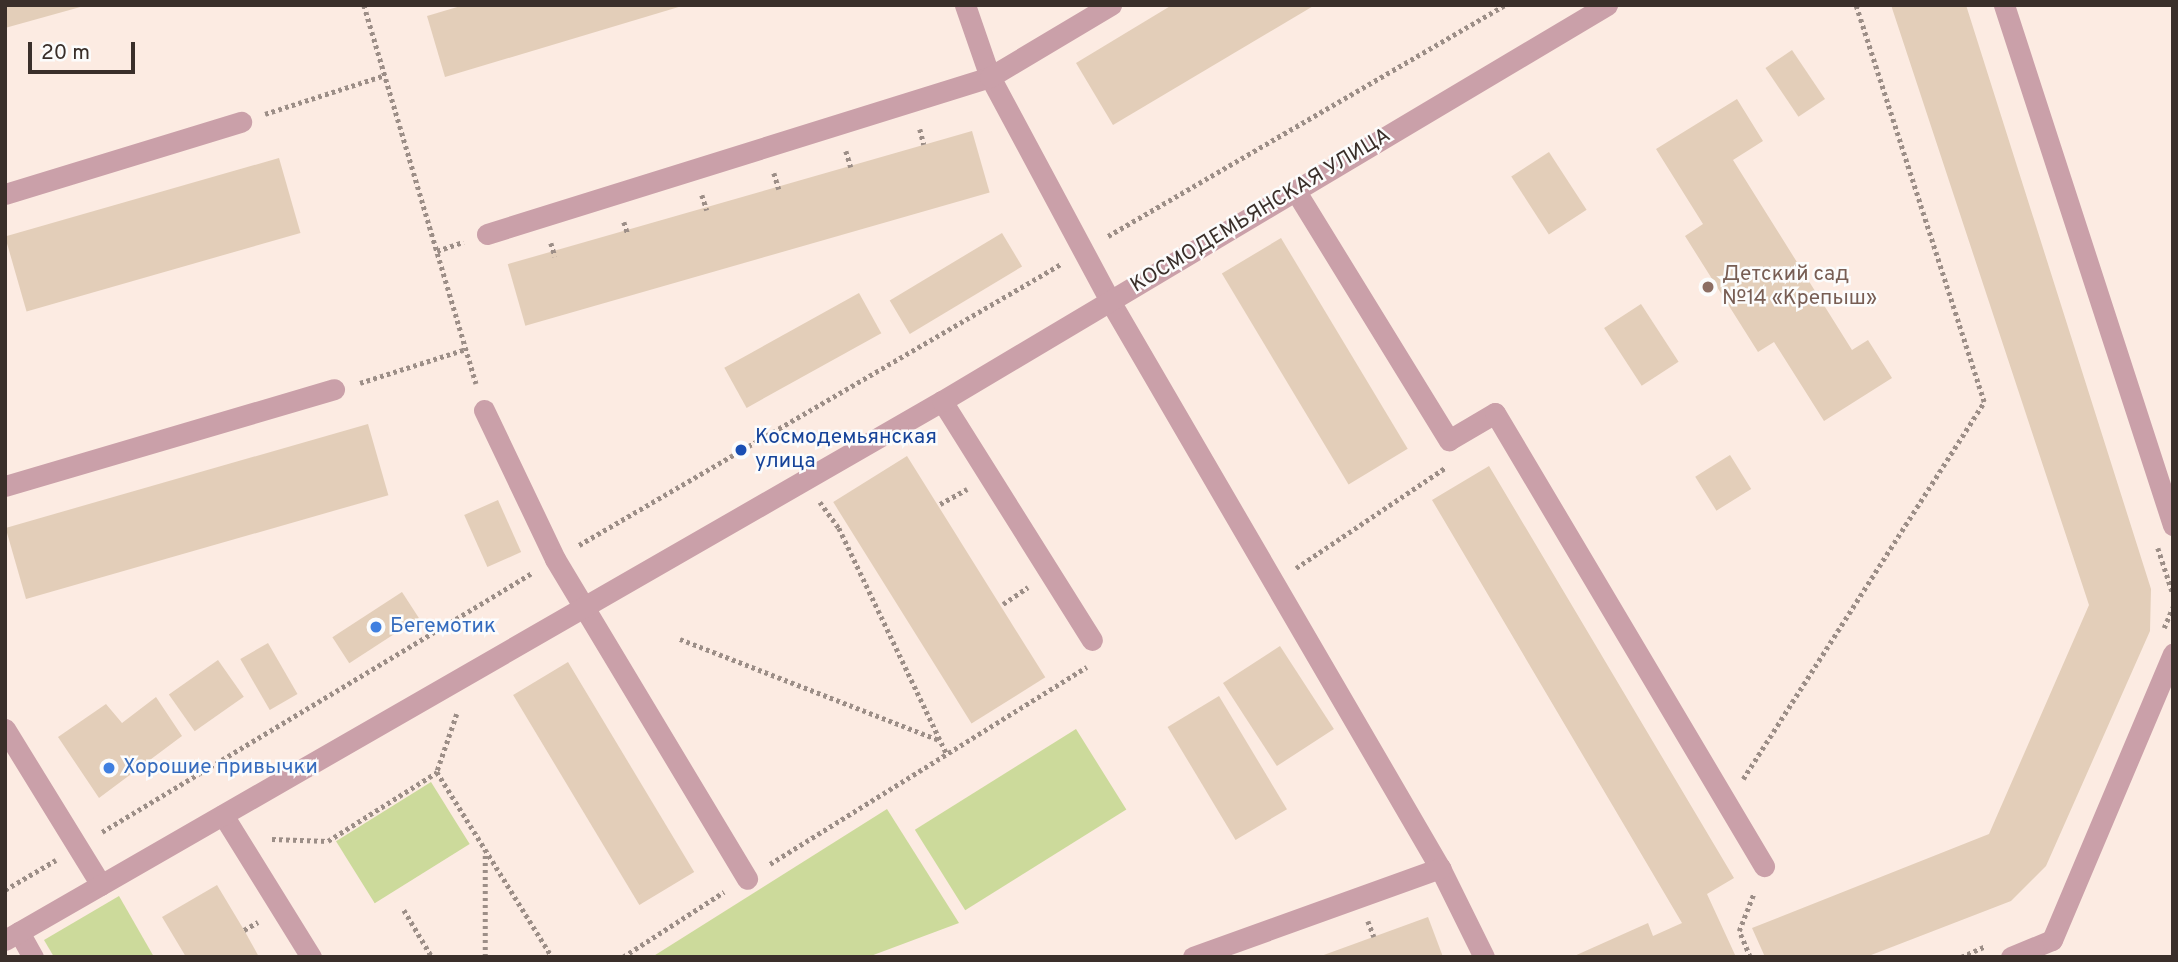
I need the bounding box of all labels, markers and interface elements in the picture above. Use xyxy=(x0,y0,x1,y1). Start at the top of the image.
scale bar xyxy=(32,28,138,72)
text: 20 m xyxy=(41,40,90,67)
street label: КОСМОДЕМЬЯНСКАЯ УЛИЦА xyxy=(1127,123,1395,299)
place label: Детский сад №14 «Крепыш» xyxy=(1722,262,1877,312)
marker: Детский сад №14 «Крепыш» xyxy=(1700,279,1716,295)
place label: Космодемьянская улица xyxy=(755,425,937,475)
marker: Космодемьянская улица xyxy=(733,442,749,458)
place label: Бегемотик xyxy=(390,614,496,640)
marker: Бегемотик xyxy=(368,619,384,635)
place label: Хорошие привычки xyxy=(123,755,318,781)
marker: Хорошие привычки xyxy=(101,760,117,776)

